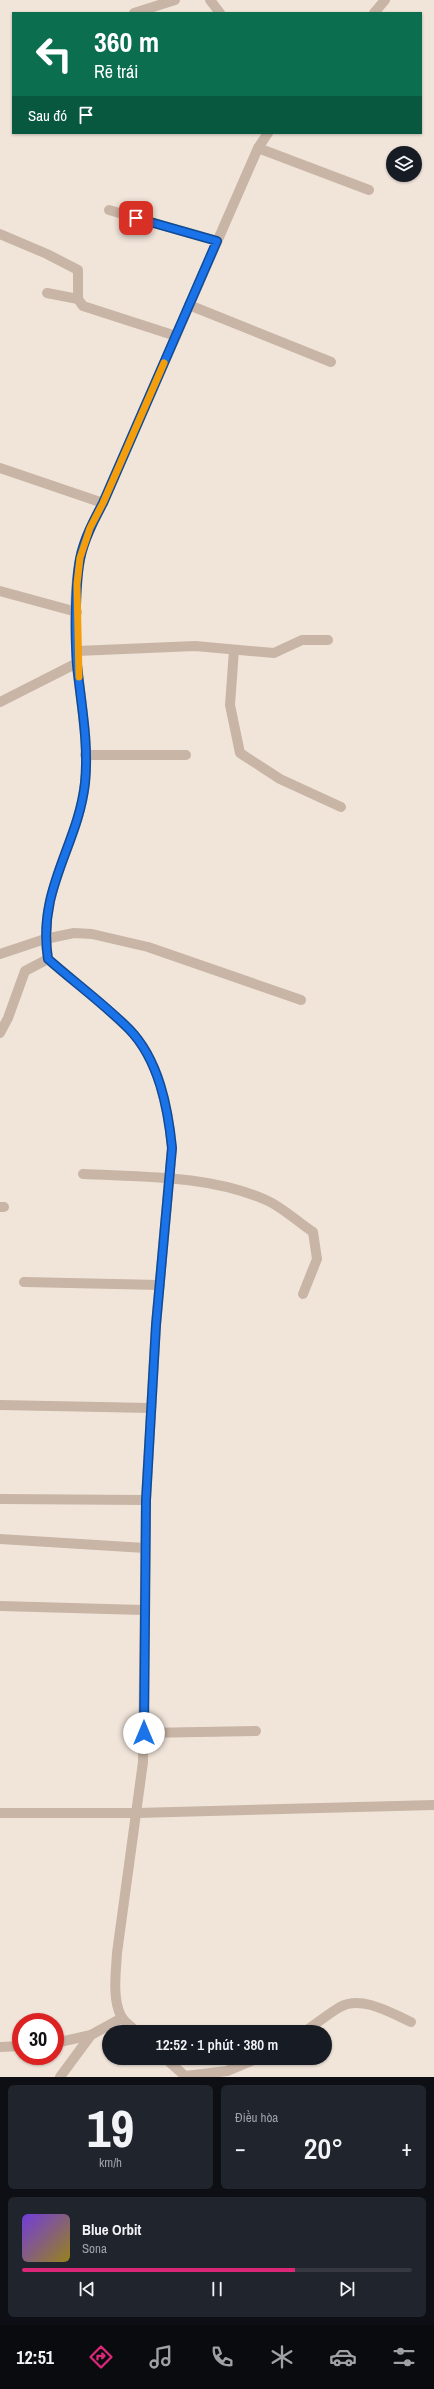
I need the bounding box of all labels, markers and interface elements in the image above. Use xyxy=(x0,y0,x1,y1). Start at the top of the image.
text: 360 m xyxy=(94,23,159,61)
icon: left xyxy=(28,28,80,80)
text: Rẽ trái xyxy=(94,59,138,84)
icon: arrive xyxy=(75,104,97,126)
text: Sau đó xyxy=(28,105,67,126)
map controls xyxy=(386,146,422,182)
button: layers xyxy=(386,146,422,182)
pin xyxy=(119,201,153,235)
icon: arrive xyxy=(125,207,147,229)
position arrow xyxy=(123,1712,165,1754)
speed limit sign: 30 xyxy=(12,2013,64,2065)
text: 12:52 · 1 phút · 380 m xyxy=(156,2034,278,2055)
text: 19 xyxy=(87,2093,134,2163)
text: Điều hòa xyxy=(235,2109,278,2126)
text: 20° xyxy=(304,2128,343,2168)
text: − xyxy=(235,2133,246,2163)
text: + xyxy=(401,2133,412,2163)
text: km/h xyxy=(99,2154,122,2171)
text: Blue Orbit xyxy=(82,2219,141,2240)
text: Sona xyxy=(82,2240,107,2257)
icon: previous xyxy=(76,2278,98,2300)
icon: pause xyxy=(206,2278,228,2300)
icon: next xyxy=(336,2278,358,2300)
icon: directions xyxy=(87,2343,115,2371)
icon: music xyxy=(147,2343,175,2371)
icon: phone xyxy=(208,2343,236,2371)
icon: climate xyxy=(268,2343,296,2371)
icon: car xyxy=(329,2343,357,2371)
icon: filters xyxy=(390,2343,418,2371)
text: 12:51 xyxy=(16,2345,54,2370)

